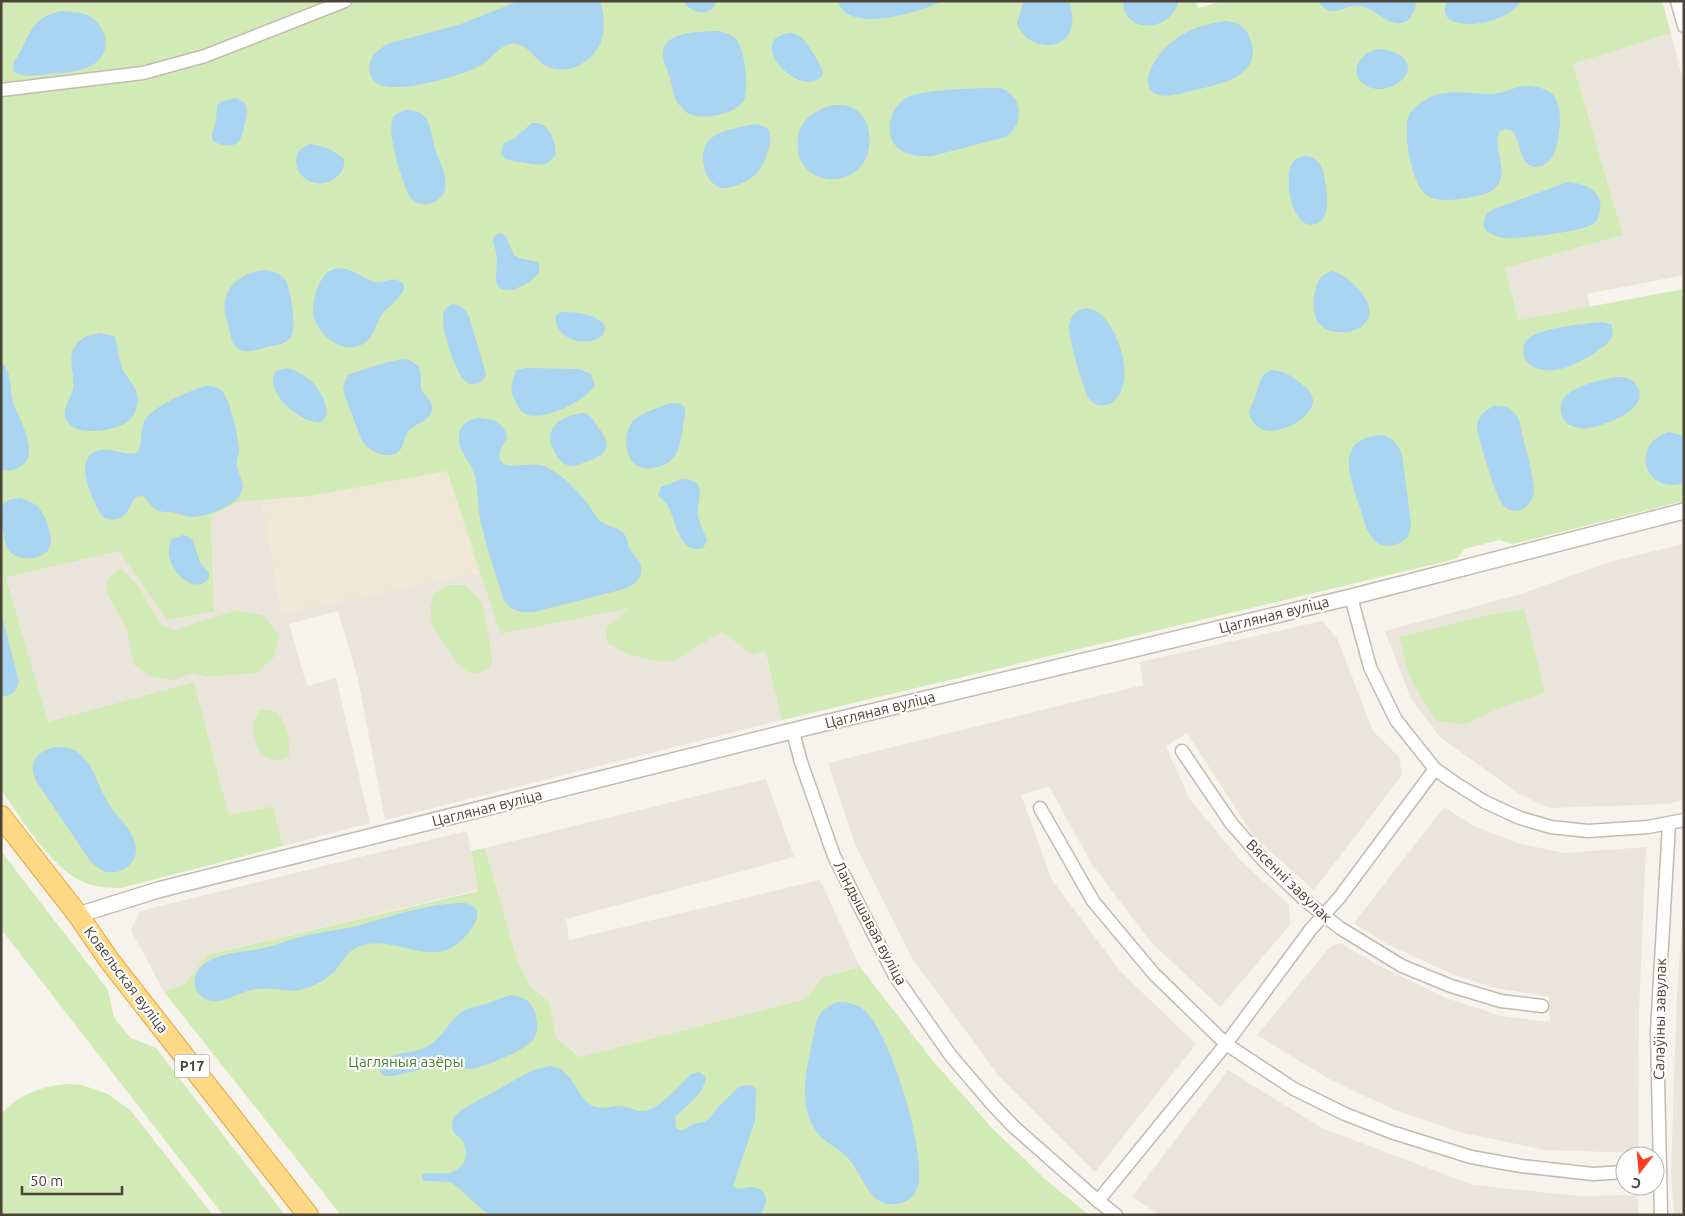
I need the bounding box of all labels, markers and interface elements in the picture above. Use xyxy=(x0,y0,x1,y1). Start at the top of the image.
street label: Цагляная вуліца xyxy=(1217,593,1331,636)
street label: Цагляная вуліца xyxy=(823,688,937,731)
street label: Цагляная вуліца xyxy=(430,786,544,829)
street label: Вясенні завулак xyxy=(1243,836,1336,926)
street label: Ландышавая вуліца xyxy=(830,858,910,988)
street label: Ковельская вуліца xyxy=(81,923,172,1036)
street label: Салаўіны завулак xyxy=(1650,958,1669,1080)
park label: Цагляныя азёры xyxy=(348,1053,464,1070)
road number: Р17 xyxy=(174,1054,210,1078)
north arrow xyxy=(1615,1146,1665,1196)
scale bar xyxy=(22,1164,122,1196)
text: 50 m xyxy=(30,1172,63,1189)
text: С xyxy=(1630,1175,1643,1192)

